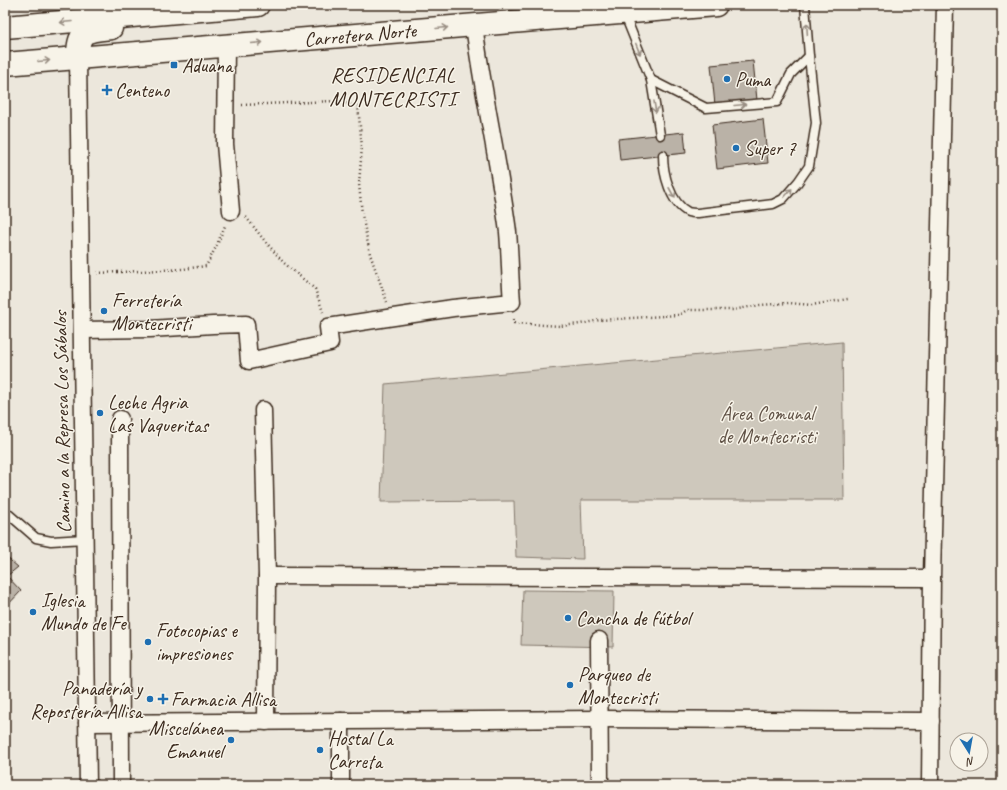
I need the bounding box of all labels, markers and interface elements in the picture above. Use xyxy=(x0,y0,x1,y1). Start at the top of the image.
one-way arrow xyxy=(60,18,73,25)
street label: Carretera Norte xyxy=(303,18,418,52)
one-way arrow xyxy=(803,23,810,36)
one-way arrow xyxy=(436,24,449,31)
one-way arrow xyxy=(250,40,263,47)
one-way arrow xyxy=(635,42,642,54)
place label: Aduana xyxy=(182,53,234,78)
one-way arrow xyxy=(37,58,50,65)
marker: Aduana xyxy=(169,60,179,70)
district label: RESIDENCIAL MONTECRISTI xyxy=(329,62,460,112)
place label: Puma xyxy=(735,67,772,92)
marker: Puma xyxy=(722,74,732,84)
place label: Centeno xyxy=(115,78,170,103)
marker: Centeno xyxy=(102,85,112,95)
one-way arrow xyxy=(652,100,660,113)
one-way arrow xyxy=(733,102,746,109)
place label: Super 7 xyxy=(744,136,797,161)
marker: Super 7 xyxy=(731,143,741,153)
one-way arrow xyxy=(669,186,676,198)
one-way arrow xyxy=(784,188,793,198)
place label: Ferretería Montecristi xyxy=(112,288,193,336)
marker: Ferretería Montecristi xyxy=(99,306,109,316)
street label: Camino a la Represa Los Sábalos xyxy=(48,309,76,533)
place label: Leche Agria Las Vaqueritas xyxy=(108,390,210,438)
park label: Área Comunal de Montecristi xyxy=(718,401,818,449)
marker: Leche Agria Las Vaqueritas xyxy=(95,408,105,418)
place label: Iglesia Mundo de Fe xyxy=(41,588,127,636)
place label: Cancha de fútbol xyxy=(576,606,694,631)
marker: Iglesia Mundo de Fe xyxy=(28,607,38,617)
marker: Cancha de fútbol xyxy=(563,613,573,623)
place label: Fotocopias e impresiones xyxy=(156,618,238,666)
marker: Fotocopias e impresiones xyxy=(143,637,153,647)
place label: Parqueo de Montecristi xyxy=(578,662,659,710)
place label: Panadería y Repostería Allisa xyxy=(30,676,144,724)
marker: Parqueo de Montecristi xyxy=(565,680,575,690)
place label: Farmacia Allisa xyxy=(171,687,278,712)
marker: Panadería y Repostería Allisa xyxy=(145,694,155,704)
marker: Farmacia Allisa xyxy=(158,694,168,704)
place label: Miscelánea Emanuel xyxy=(149,716,227,764)
place label: Hostal La Carreta xyxy=(328,726,395,774)
north arrow xyxy=(949,732,989,772)
marker: Miscelánea Emanuel xyxy=(226,735,236,745)
marker: Hostal La Carreta xyxy=(315,745,325,755)
text: N xyxy=(964,754,976,770)

